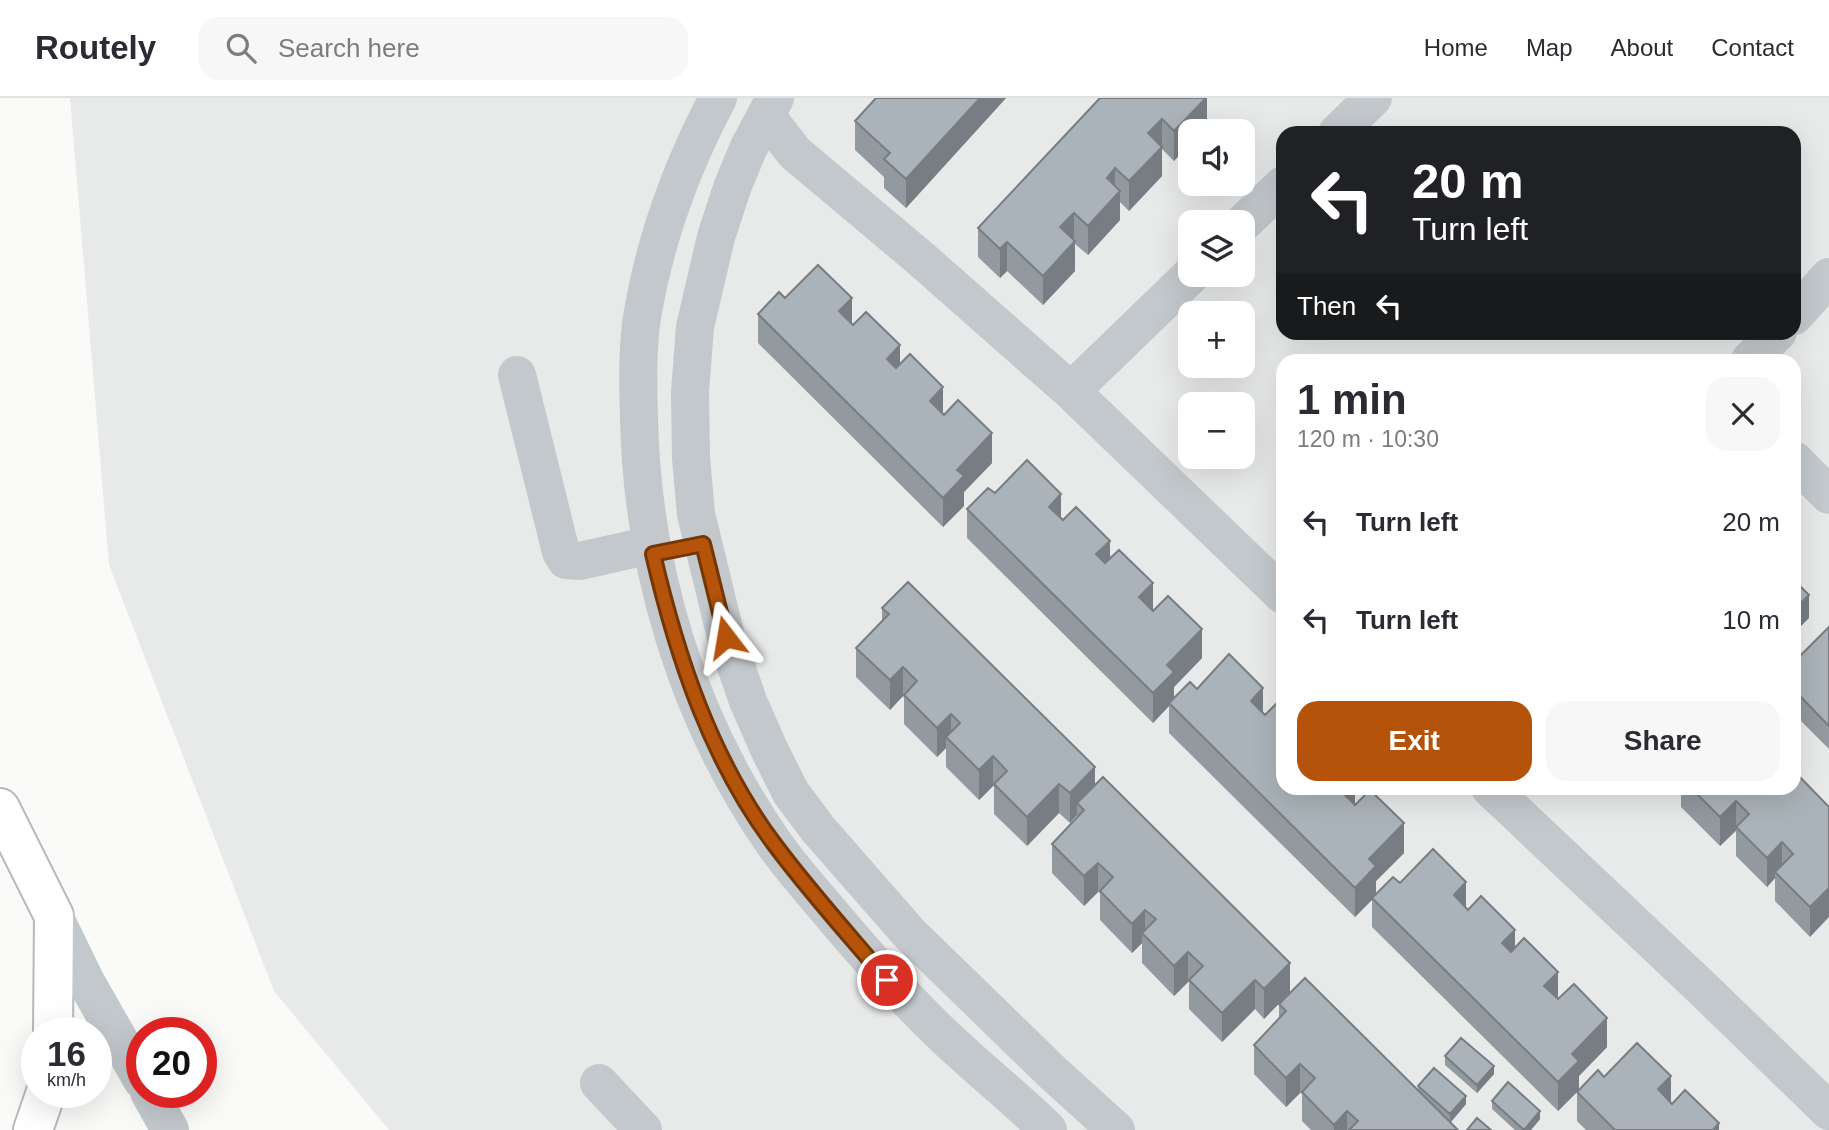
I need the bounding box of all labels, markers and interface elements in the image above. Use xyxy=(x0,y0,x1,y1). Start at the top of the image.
search box xyxy=(198,17,688,80)
text: Routely xyxy=(35,29,156,66)
icon: search xyxy=(222,29,260,67)
text: Search here xyxy=(278,33,420,63)
text: Home xyxy=(1424,34,1488,61)
text: Map xyxy=(1526,34,1573,61)
text: About xyxy=(1611,34,1673,61)
text: Contact xyxy=(1711,34,1794,61)
map controls xyxy=(1178,119,1255,469)
button: sound xyxy=(1178,119,1255,196)
icon: left xyxy=(1297,154,1388,245)
text: 20 m xyxy=(1412,154,1524,208)
button: layers xyxy=(1178,210,1255,287)
text: Turn left xyxy=(1412,211,1528,247)
icon: left xyxy=(1370,287,1408,325)
text: Then xyxy=(1297,291,1356,321)
button: + xyxy=(1178,301,1255,378)
text: 1 min xyxy=(1297,376,1407,423)
button: close xyxy=(1706,377,1780,451)
button: − xyxy=(1178,392,1255,469)
text: 120 m · 10:30 xyxy=(1297,426,1439,452)
icon: left xyxy=(1297,503,1335,541)
text: Turn left xyxy=(1356,507,1458,537)
text: 20 m xyxy=(1722,507,1780,537)
position arrow xyxy=(689,600,763,674)
icon: left xyxy=(1297,601,1335,639)
text: Turn left xyxy=(1356,605,1458,635)
text: 10 m xyxy=(1722,605,1780,635)
button: Exit xyxy=(1297,701,1532,781)
button: Share xyxy=(1546,701,1780,781)
pin xyxy=(857,950,917,1010)
icon: arrive xyxy=(868,961,906,999)
speed limit sign: 20 xyxy=(126,1017,217,1108)
text: 16 xyxy=(47,1034,86,1073)
text: km/h xyxy=(47,1070,86,1090)

